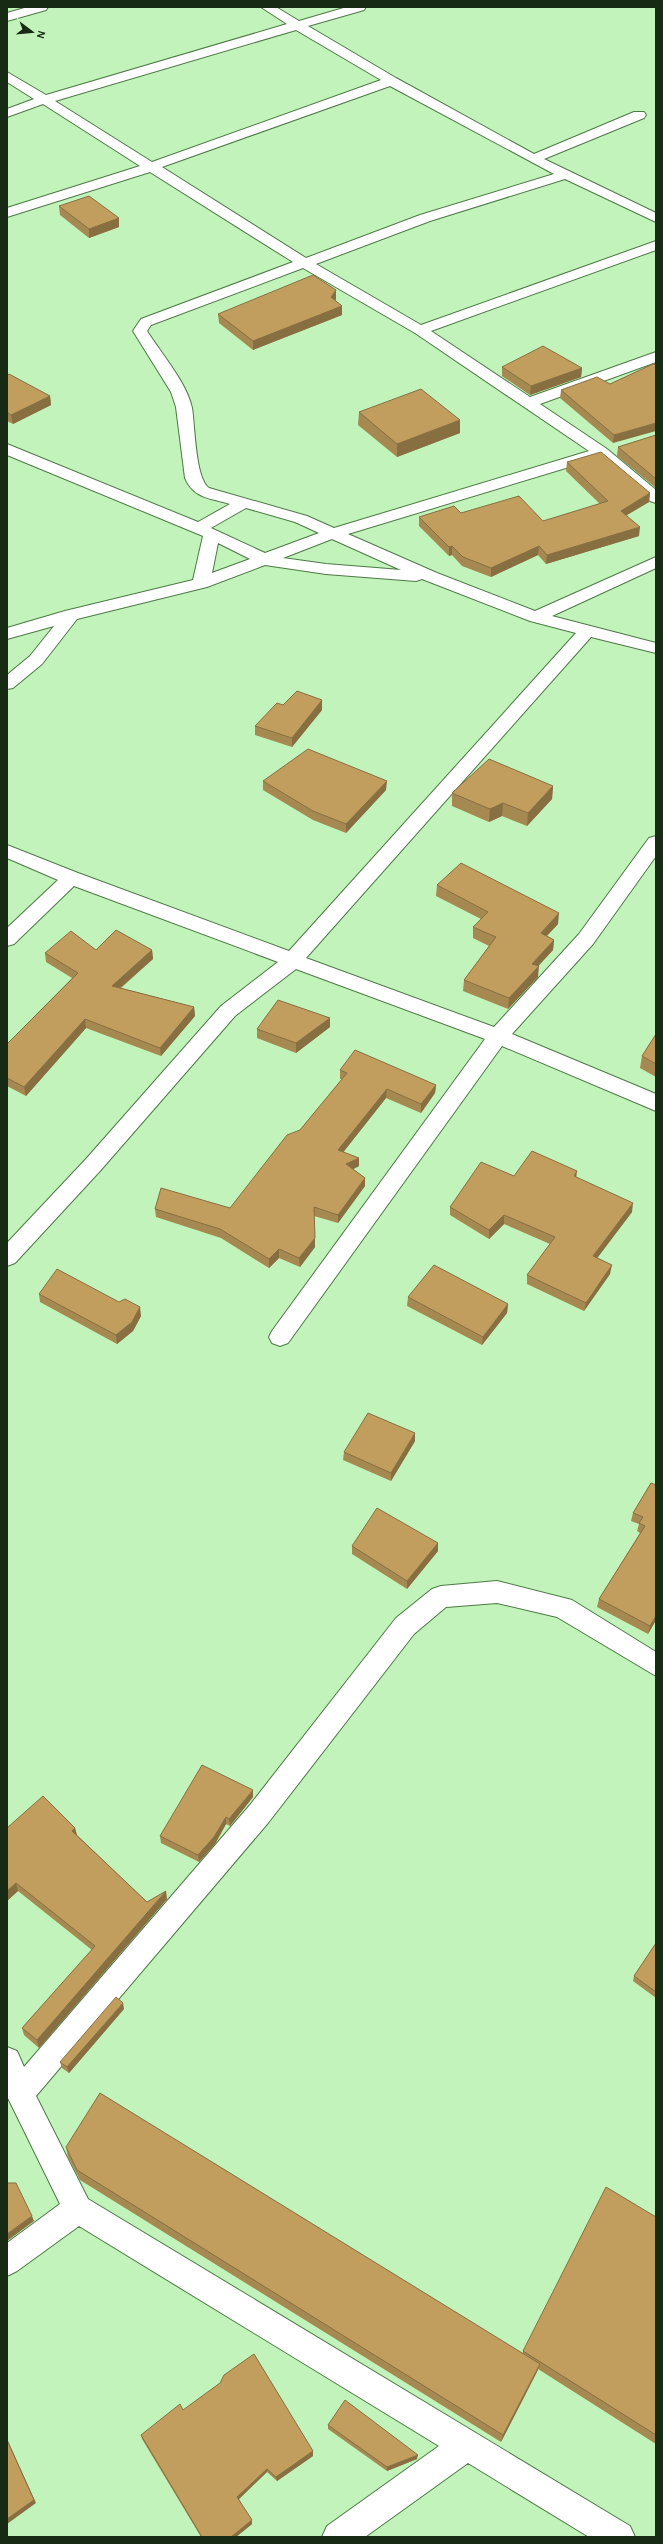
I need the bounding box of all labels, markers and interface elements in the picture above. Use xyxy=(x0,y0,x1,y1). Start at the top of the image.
north arrow xyxy=(12,12,52,52)
text: N xyxy=(35,29,47,40)

